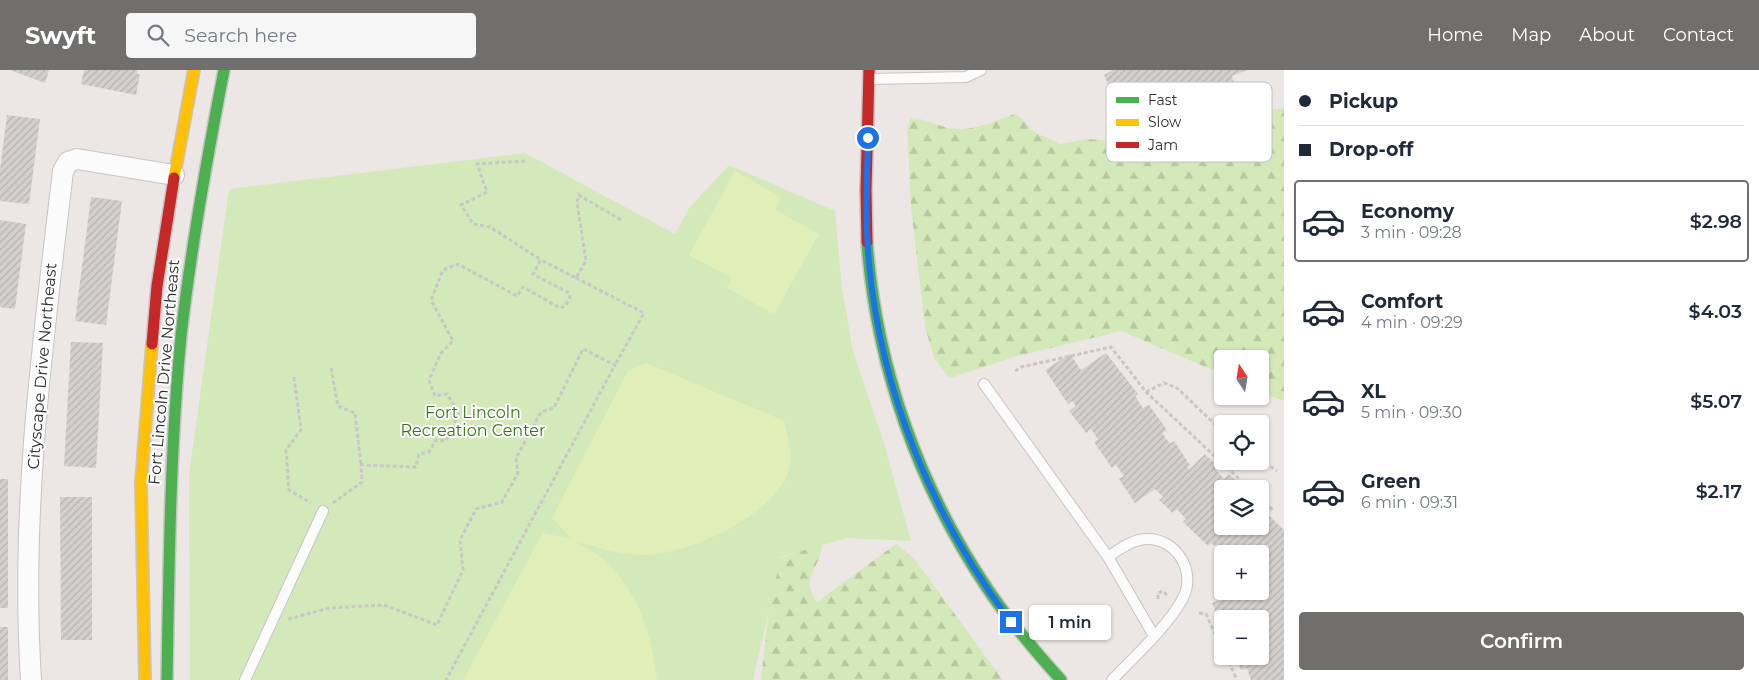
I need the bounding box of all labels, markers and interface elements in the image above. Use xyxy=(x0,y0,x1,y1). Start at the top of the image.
search box xyxy=(126,13,476,58)
text: Swyft xyxy=(25,21,96,50)
icon: search xyxy=(144,21,172,49)
text: Search here xyxy=(184,24,297,47)
text: Home xyxy=(1427,24,1483,46)
text: Map xyxy=(1511,24,1551,46)
text: About xyxy=(1579,24,1635,46)
text: Contact xyxy=(1663,24,1734,46)
legend xyxy=(1106,82,1272,162)
text: Pickup xyxy=(1329,90,1398,113)
text: Fast xyxy=(1148,91,1178,109)
text: Slow xyxy=(1148,113,1182,131)
route start xyxy=(857,127,879,149)
text: Jam xyxy=(1147,136,1178,154)
text: Drop-off xyxy=(1329,138,1413,161)
icon: car xyxy=(1301,199,1346,244)
text: Economy xyxy=(1361,200,1454,223)
text: $2.98 xyxy=(1690,210,1742,233)
text: 3 min · 09:28 xyxy=(1361,223,1462,242)
street label: Fort Lincoln Drive Northeast xyxy=(145,258,183,486)
street label: Cityscape Drive Northeast xyxy=(24,261,61,470)
icon: car xyxy=(1301,289,1346,334)
text: Comfort xyxy=(1361,290,1443,313)
text: $4.03 xyxy=(1689,300,1742,323)
text: 4 min · 09:29 xyxy=(1361,313,1463,332)
north arrow xyxy=(1214,350,1269,405)
map controls xyxy=(1214,350,1269,665)
icon: car xyxy=(1301,379,1346,424)
text: XL xyxy=(1361,380,1386,403)
text: $5.07 xyxy=(1690,390,1742,413)
park label: Fort Lincoln Recreation Center xyxy=(401,403,545,440)
text: 5 min · 09:30 xyxy=(1361,403,1462,422)
button: locate xyxy=(1214,415,1269,470)
icon: car xyxy=(1301,469,1346,514)
text: Green xyxy=(1361,470,1421,493)
button: layers xyxy=(1214,480,1269,535)
text: $2.17 xyxy=(1696,480,1742,503)
text: 6 min · 09:31 xyxy=(1361,493,1458,512)
button: + xyxy=(1214,545,1269,600)
callout: 1 min xyxy=(1028,604,1111,640)
button: − xyxy=(1214,610,1269,665)
route end xyxy=(1000,611,1022,633)
button: Confirm xyxy=(1299,612,1744,670)
text: 1 min xyxy=(1049,613,1091,632)

